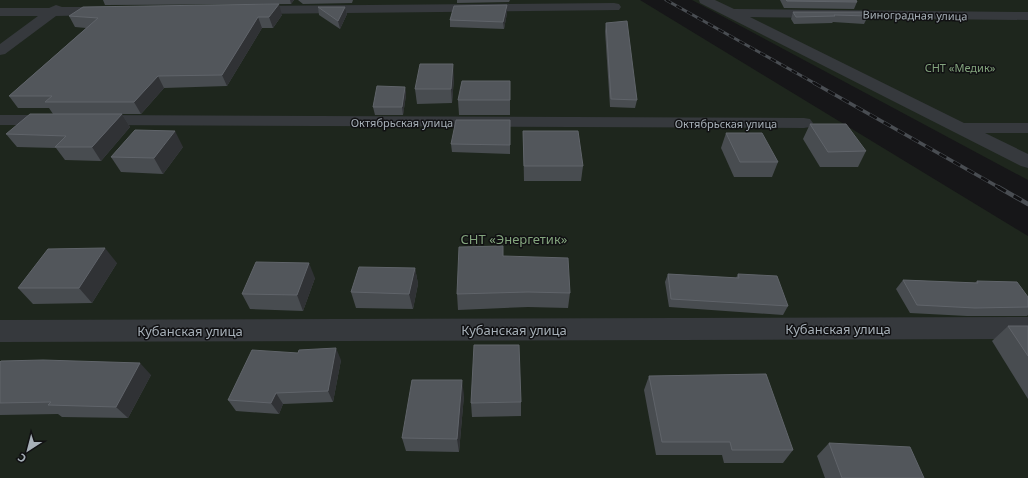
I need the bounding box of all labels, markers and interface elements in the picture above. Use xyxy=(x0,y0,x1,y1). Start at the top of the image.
street label: Виноградная улица xyxy=(862,7,968,23)
park label: СНТ «Медик» xyxy=(925,60,996,75)
street label: Октябрьская улица xyxy=(351,115,453,130)
street label: Октябрьская улица xyxy=(675,116,777,131)
park label: СНТ «Энергетик» xyxy=(461,230,568,248)
street label: Кубанская улица xyxy=(785,320,891,338)
street label: Кубанская улица xyxy=(461,321,567,339)
street label: Кубанская улица xyxy=(137,322,243,340)
north arrow xyxy=(8,430,48,470)
text: С xyxy=(15,450,29,467)

